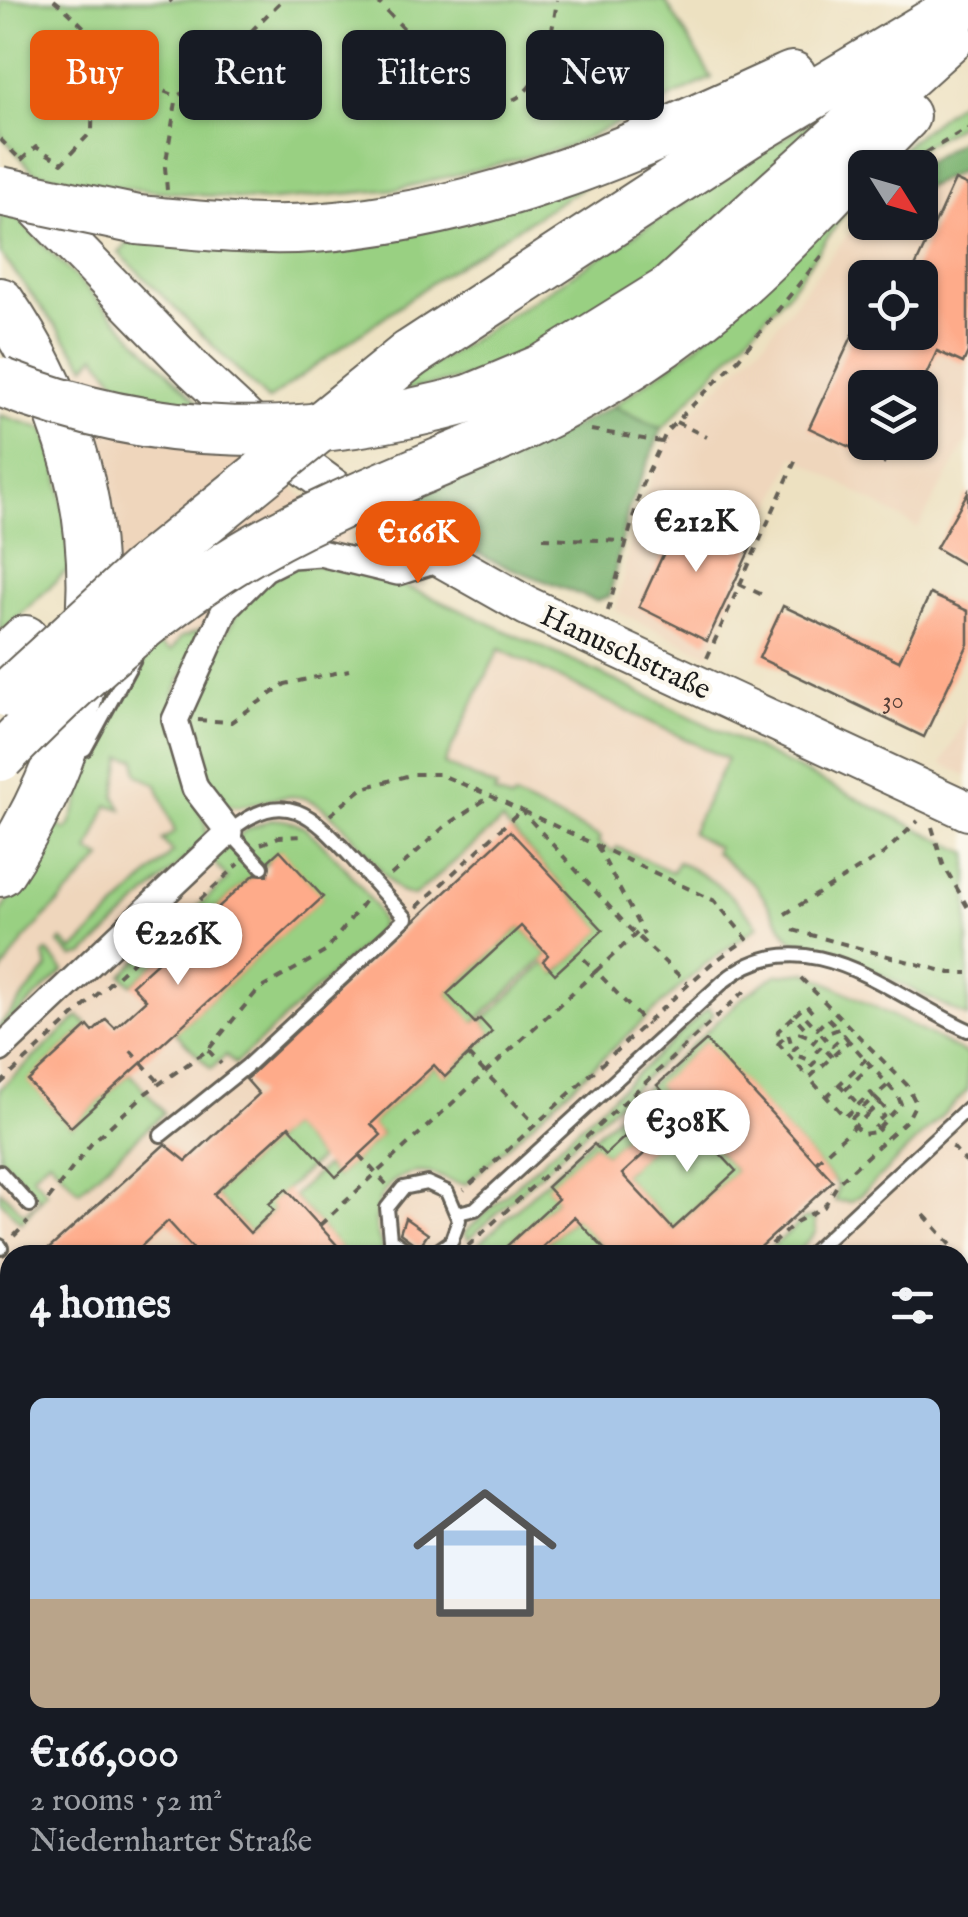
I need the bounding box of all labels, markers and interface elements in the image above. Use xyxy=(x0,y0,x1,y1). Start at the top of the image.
chip: Buy xyxy=(30,30,159,120)
chip: Rent xyxy=(179,30,322,120)
chip: Filters xyxy=(342,30,506,120)
chip: New xyxy=(526,30,664,120)
north arrow xyxy=(848,150,938,240)
map controls xyxy=(848,150,938,460)
button: locate xyxy=(848,260,938,350)
button: layers xyxy=(848,370,938,460)
pin: €212K xyxy=(626,490,766,575)
pin: €166K xyxy=(348,501,488,586)
text: €212K xyxy=(654,502,738,543)
text: €166K xyxy=(378,513,458,554)
street label: Hanuschstraße xyxy=(534,598,716,710)
house number: 30 xyxy=(882,685,904,717)
pin: €226K xyxy=(108,903,248,988)
text: €226K xyxy=(135,915,221,956)
pin: €308K xyxy=(617,1090,757,1175)
text: €308K xyxy=(646,1102,728,1143)
icon: filters xyxy=(885,1278,940,1333)
text: 4 homes xyxy=(30,1279,171,1332)
icon: home xyxy=(395,1463,575,1643)
text: €166,000 xyxy=(30,1728,179,1781)
text: 2 rooms · 52 m² xyxy=(30,1781,222,1822)
text: Niedernharter Straße xyxy=(30,1822,312,1863)

